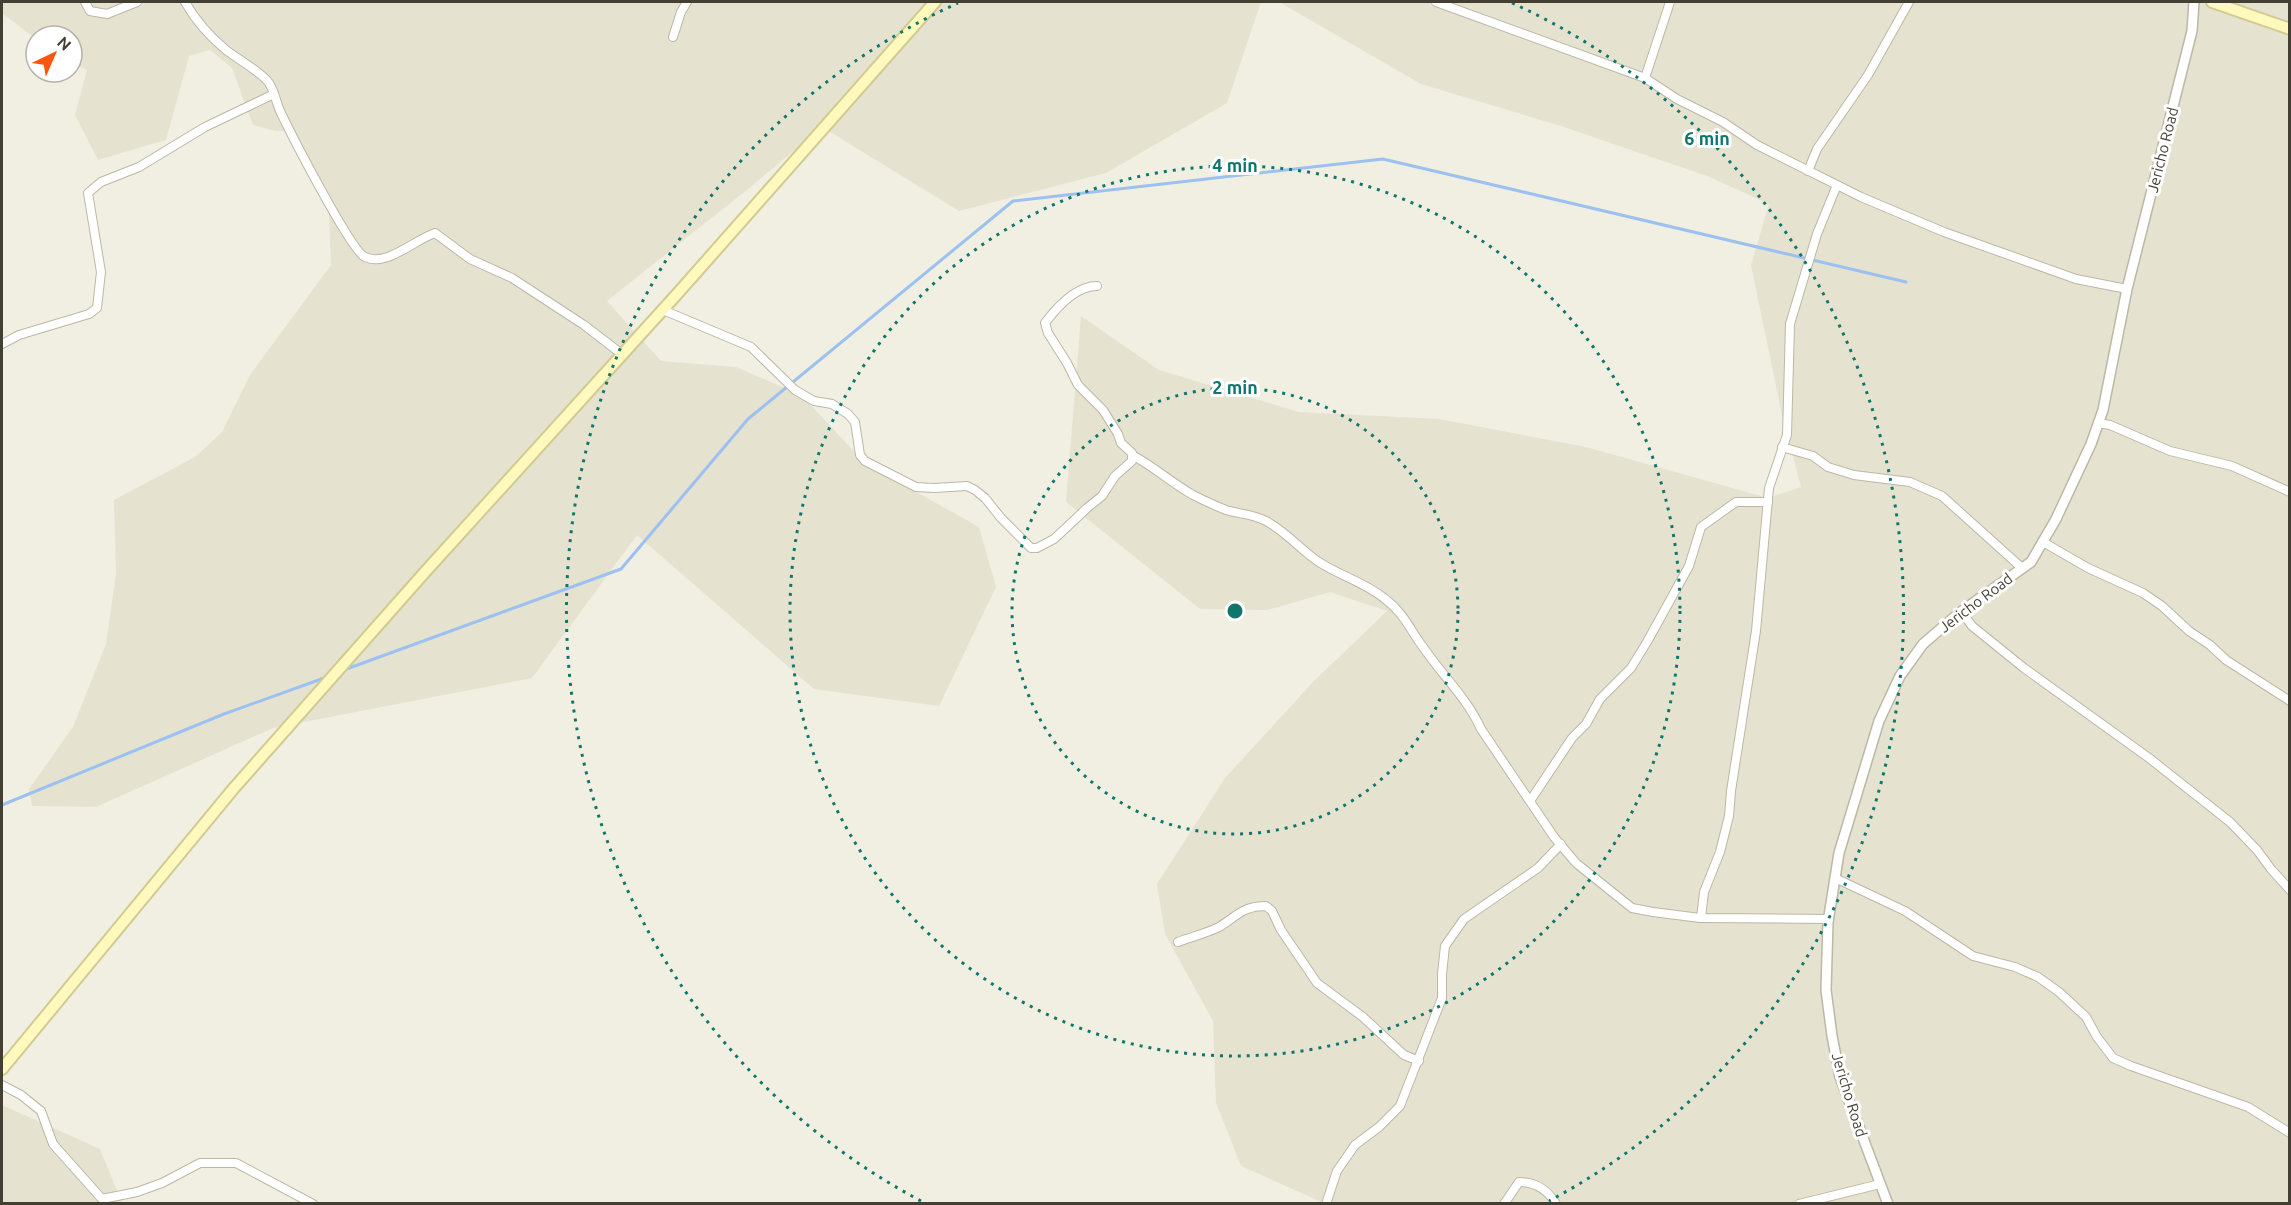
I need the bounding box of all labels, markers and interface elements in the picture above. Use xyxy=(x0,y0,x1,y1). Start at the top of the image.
north arrow xyxy=(24,24,84,84)
text: N xyxy=(54,33,75,54)
street label: Jericho Road xyxy=(2144,105,2181,194)
text: 6 min xyxy=(1684,128,1730,148)
text: 4 min xyxy=(1212,155,1258,175)
text: 2 min xyxy=(1212,377,1258,397)
street label: Jericho Road xyxy=(1936,570,2016,636)
centre of rings xyxy=(1225,601,1245,621)
street label: Jericho Road xyxy=(1829,1051,1870,1139)

